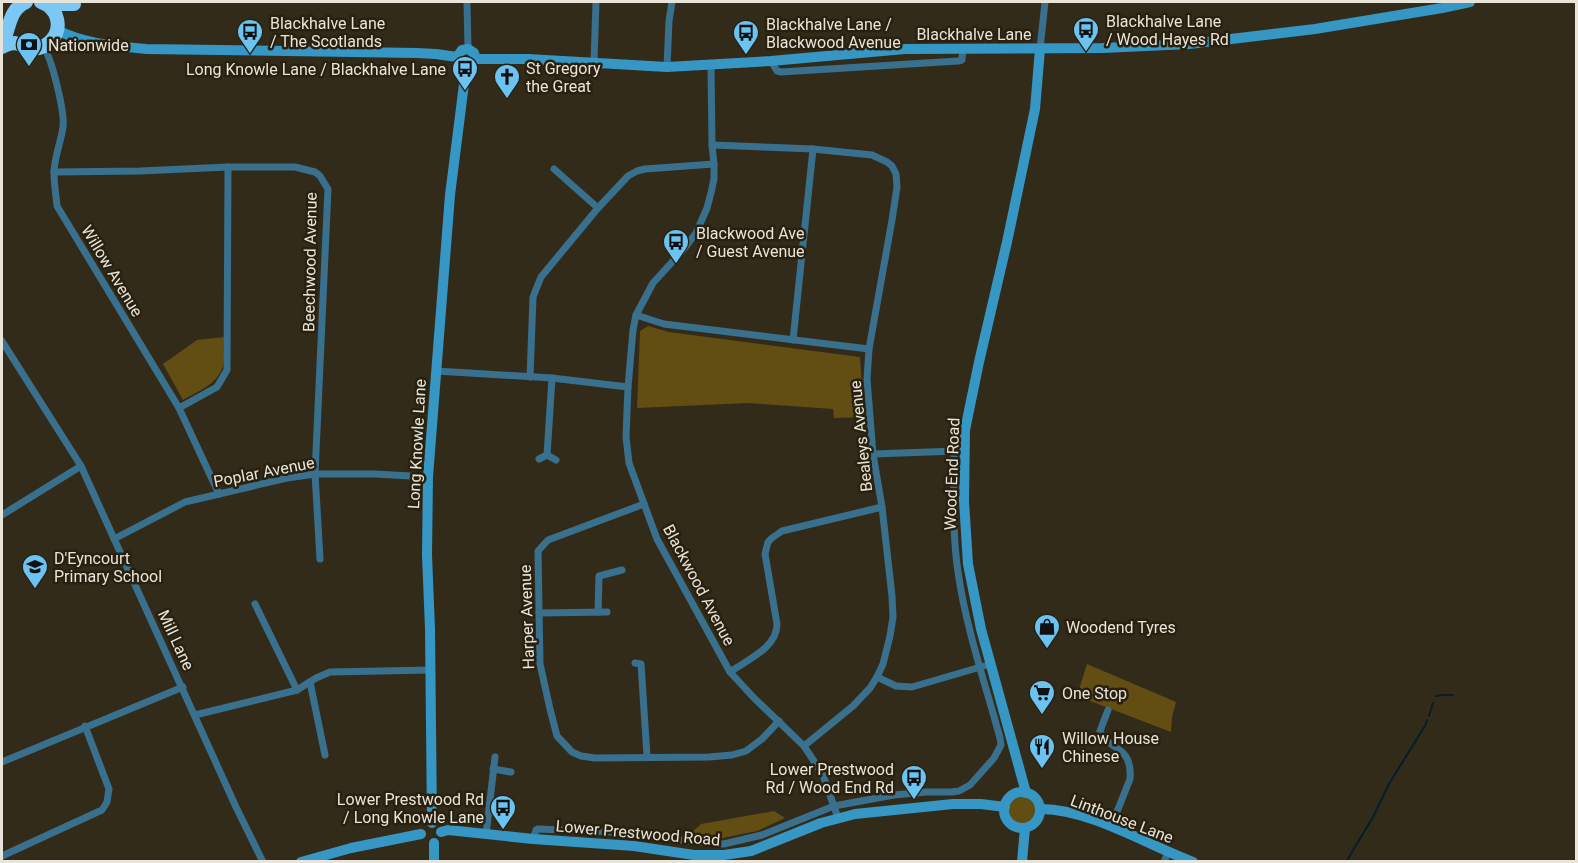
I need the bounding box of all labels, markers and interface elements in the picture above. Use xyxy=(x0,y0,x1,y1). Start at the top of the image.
place label: Blackhalve Lane / Wood Hayes Rd xyxy=(1106,12,1229,49)
place label: Blackhalve Lane / The Scotlands xyxy=(270,14,385,51)
place label: Blackhalve Lane / Blackwood Avenue xyxy=(766,15,901,52)
bus stop icon: Blackhalve Lane / Wood Hayes Rd xyxy=(1071,15,1101,53)
bus stop icon: Blackhalve Lane / The Scotlands xyxy=(235,17,265,55)
bus stop icon: Blackhalve Lane / Blackwood Avenue xyxy=(731,18,761,56)
street label: Blackhalve Lane xyxy=(916,25,1032,44)
bank icon: Nationwide xyxy=(14,30,44,68)
place label: Nationwide xyxy=(48,36,129,55)
bus stop icon: Long Knowle Lane / Blackhalve Lane xyxy=(450,54,480,92)
place label: St Gregory the Great xyxy=(526,59,601,96)
place label: Long Knowle Lane / Blackhalve Lane xyxy=(186,60,446,79)
church icon: St Gregory the Great xyxy=(492,62,522,100)
street label: Beechwood Avenue xyxy=(299,192,321,332)
street label: Willow Avenue xyxy=(77,222,147,320)
place label: Blackwood Ave / Guest Avenue xyxy=(696,224,805,261)
bus stop icon: Blackwood Ave / Guest Avenue xyxy=(661,227,691,265)
street label: Long Knowle Lane xyxy=(404,378,430,510)
street label: Bealeys Avenue xyxy=(846,380,876,492)
street label: Wood End Road xyxy=(941,417,963,531)
street label: Poplar Avenue xyxy=(212,453,316,491)
street label: Blackwood Avenue xyxy=(659,521,739,649)
place label: D'Eyncourt Primary School xyxy=(54,549,162,586)
school or university icon: D'Eyncourt Primary School xyxy=(20,552,50,590)
street label: Harper Avenue xyxy=(516,564,538,670)
street label: Mill Lane xyxy=(154,607,198,673)
shop icon: Woodend Tyres xyxy=(1032,612,1062,650)
place label: Woodend Tyres xyxy=(1066,618,1176,637)
supermarket icon: One Stop xyxy=(1027,678,1057,716)
place label: One Stop xyxy=(1062,684,1127,703)
place label: Willow House Chinese xyxy=(1062,729,1159,766)
restaurant icon: Willow House Chinese xyxy=(1027,732,1057,770)
place label: Lower Prestwood Rd / Wood End Rd xyxy=(766,760,894,797)
bus stop icon: Lower Prestwood Rd / Wood End Rd xyxy=(899,763,929,801)
place label: Lower Prestwood Rd / Long Knowle Lane xyxy=(337,790,484,827)
street label: Linthouse Lane xyxy=(1068,791,1176,847)
bus stop icon: Lower Prestwood Rd / Long Knowle Lane xyxy=(488,793,518,831)
street label: Lower Prestwood Road xyxy=(555,816,721,850)

